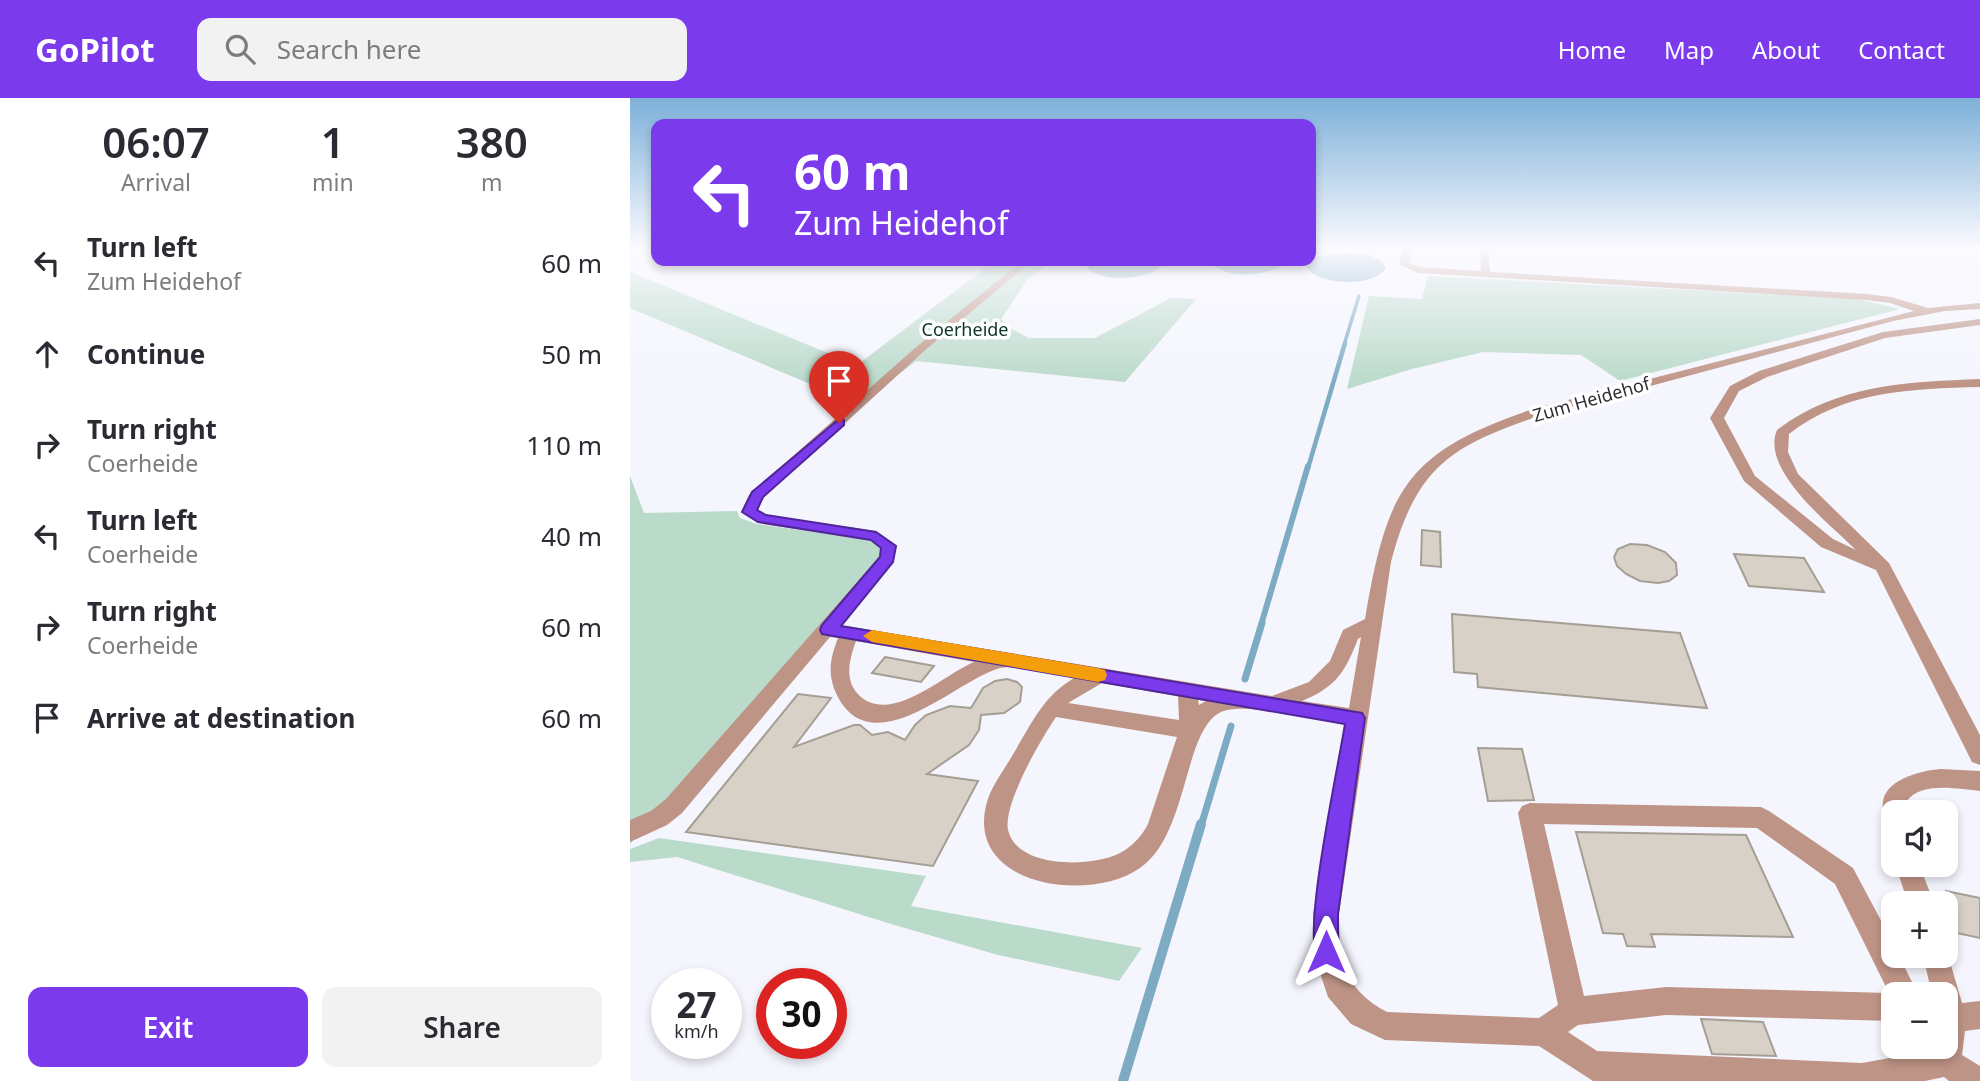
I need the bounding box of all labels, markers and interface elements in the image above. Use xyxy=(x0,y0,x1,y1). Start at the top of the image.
search box xyxy=(197,18,687,81)
text: GoPilot xyxy=(35,27,155,72)
icon: search xyxy=(221,30,259,68)
text: Search here xyxy=(277,31,421,67)
text: Home xyxy=(1558,33,1626,66)
text: Map xyxy=(1664,33,1714,66)
text: About xyxy=(1752,33,1820,66)
text: Contact xyxy=(1858,33,1945,66)
text: 06:07 xyxy=(102,113,210,170)
text: 1 xyxy=(321,113,345,170)
text: 380 xyxy=(456,113,528,170)
text: 60 m xyxy=(794,138,911,204)
icon: left xyxy=(679,147,770,238)
text: Arrival xyxy=(121,166,191,198)
text: min xyxy=(312,166,354,198)
text: m xyxy=(481,166,503,198)
text: Zum Heidehof xyxy=(794,201,1008,244)
text: Turn left xyxy=(87,229,198,265)
icon: left xyxy=(28,244,66,282)
text: 60 m xyxy=(541,245,602,281)
text: Zum Heidehof xyxy=(87,265,241,297)
park label: Coerheide xyxy=(922,317,1009,341)
icon: ahead xyxy=(28,335,66,373)
text: Continue xyxy=(87,336,205,372)
text: 50 m xyxy=(541,336,602,372)
pin xyxy=(809,351,869,423)
icon: arrive xyxy=(820,362,858,400)
street label: Zum Heidehof xyxy=(1530,371,1653,427)
text: Turn right xyxy=(87,411,217,447)
icon: right xyxy=(28,426,66,464)
text: 110 m xyxy=(526,427,602,463)
text: Coerheide xyxy=(87,447,198,479)
text: Turn left xyxy=(87,502,198,538)
icon: left xyxy=(28,517,66,555)
text: 40 m xyxy=(541,518,602,554)
text: Coerheide xyxy=(87,538,198,570)
text: Turn right xyxy=(87,593,217,629)
icon: right xyxy=(28,608,66,646)
text: 60 m xyxy=(541,609,602,645)
text: Coerheide xyxy=(87,629,198,661)
icon: arrive xyxy=(28,699,66,737)
text: Arrive at destination xyxy=(87,700,356,736)
text: 60 m xyxy=(541,700,602,736)
map controls xyxy=(1881,800,1958,1059)
button: sound xyxy=(1881,800,1958,877)
button: + xyxy=(1881,891,1958,968)
position arrow xyxy=(1289,915,1363,989)
speed limit sign: 30 xyxy=(756,968,847,1059)
text: 27 xyxy=(676,981,717,1028)
button: − xyxy=(1881,982,1958,1059)
button: Exit xyxy=(28,987,308,1067)
button: Share xyxy=(322,987,602,1067)
text: km/h xyxy=(674,1019,719,1043)

